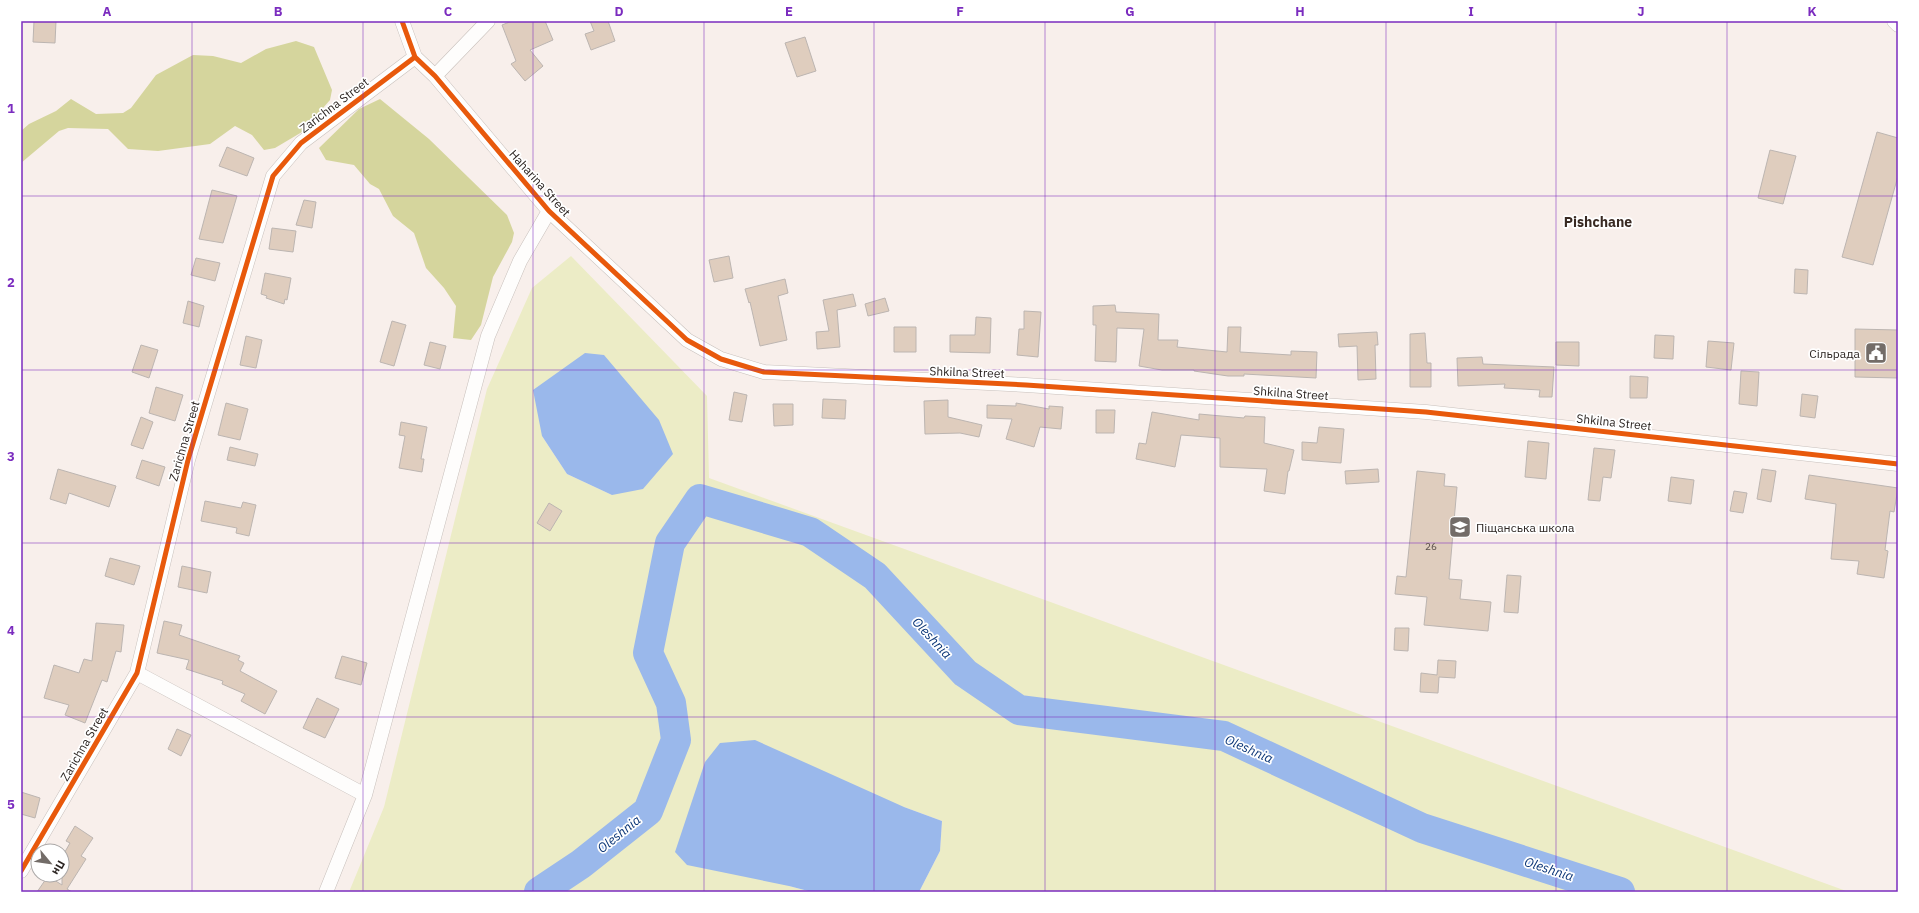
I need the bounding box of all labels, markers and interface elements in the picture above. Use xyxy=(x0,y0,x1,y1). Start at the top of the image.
text: A xyxy=(103,3,112,20)
text: B xyxy=(274,3,283,20)
text: C xyxy=(444,3,453,20)
text: D xyxy=(614,3,624,20)
text: E xyxy=(785,3,793,20)
text: F xyxy=(956,3,964,20)
text: G xyxy=(1125,3,1135,20)
text: H xyxy=(1295,3,1305,20)
text: I xyxy=(1468,3,1474,20)
text: J xyxy=(1637,3,1645,20)
text: K xyxy=(1807,3,1817,20)
street label: Zarichna Street xyxy=(296,74,372,136)
text: 1 xyxy=(7,100,15,117)
street label: Haharina Street xyxy=(506,147,574,219)
district label: Pishchane xyxy=(1564,213,1632,231)
text: 2 xyxy=(7,274,15,291)
public building icon: Сільрада xyxy=(1863,340,1889,366)
place label: Сільрада xyxy=(1809,346,1861,361)
street label: Shkilna Street xyxy=(929,363,1005,381)
street label: Shkilna Street xyxy=(1253,383,1329,403)
street label: Zarichna Street xyxy=(165,399,203,483)
street label: Shkilna Street xyxy=(1576,411,1652,433)
text: 3 xyxy=(7,448,15,465)
school or university icon: Піщанська школа xyxy=(1447,514,1473,540)
place label: Піщанська школа xyxy=(1476,520,1575,535)
house number: 26 xyxy=(1425,540,1437,553)
water label: Oleshnia xyxy=(908,614,956,662)
text: 4 xyxy=(7,622,15,639)
street label: Zarichna Street xyxy=(57,704,111,784)
water label: Oleshnia xyxy=(1222,731,1276,767)
text: 5 xyxy=(7,796,15,813)
water label: Oleshnia xyxy=(594,811,644,857)
north arrow xyxy=(30,843,70,883)
water label: Oleshnia xyxy=(1522,853,1576,885)
text: Пн xyxy=(49,858,68,878)

